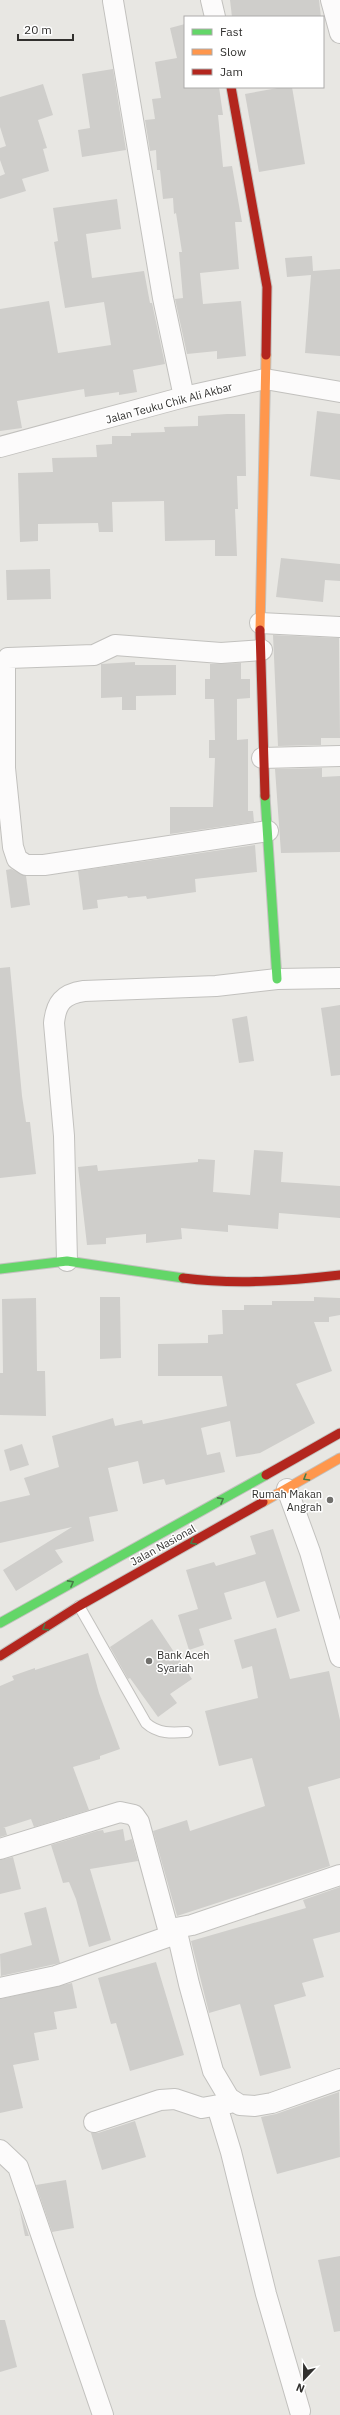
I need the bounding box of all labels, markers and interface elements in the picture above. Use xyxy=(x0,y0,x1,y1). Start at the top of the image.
scale bar xyxy=(18,16,73,42)
legend xyxy=(184,16,324,88)
text: 20 m xyxy=(24,22,52,37)
text: Fast xyxy=(220,24,243,39)
text: Slow xyxy=(220,44,246,59)
text: Jam xyxy=(220,64,243,79)
street label: Jalan Teuku Chik Ali Akbar xyxy=(104,379,234,427)
one-way arrow xyxy=(303,1473,310,1481)
place label: Rumah Makan Angrah xyxy=(252,1487,322,1514)
marker: Rumah Makan Angrah xyxy=(325,1495,335,1505)
one-way arrow xyxy=(217,1497,224,1504)
street label: Jalan Nasional xyxy=(128,1521,198,1569)
one-way arrow xyxy=(190,1538,198,1545)
one-way arrow xyxy=(66,1581,74,1588)
one-way arrow xyxy=(42,1623,49,1630)
place label: Bank Aceh Syariah xyxy=(157,1648,210,1675)
marker: Bank Aceh Syariah xyxy=(144,1656,154,1666)
north arrow xyxy=(284,2359,324,2399)
text: N xyxy=(294,2380,307,2396)

